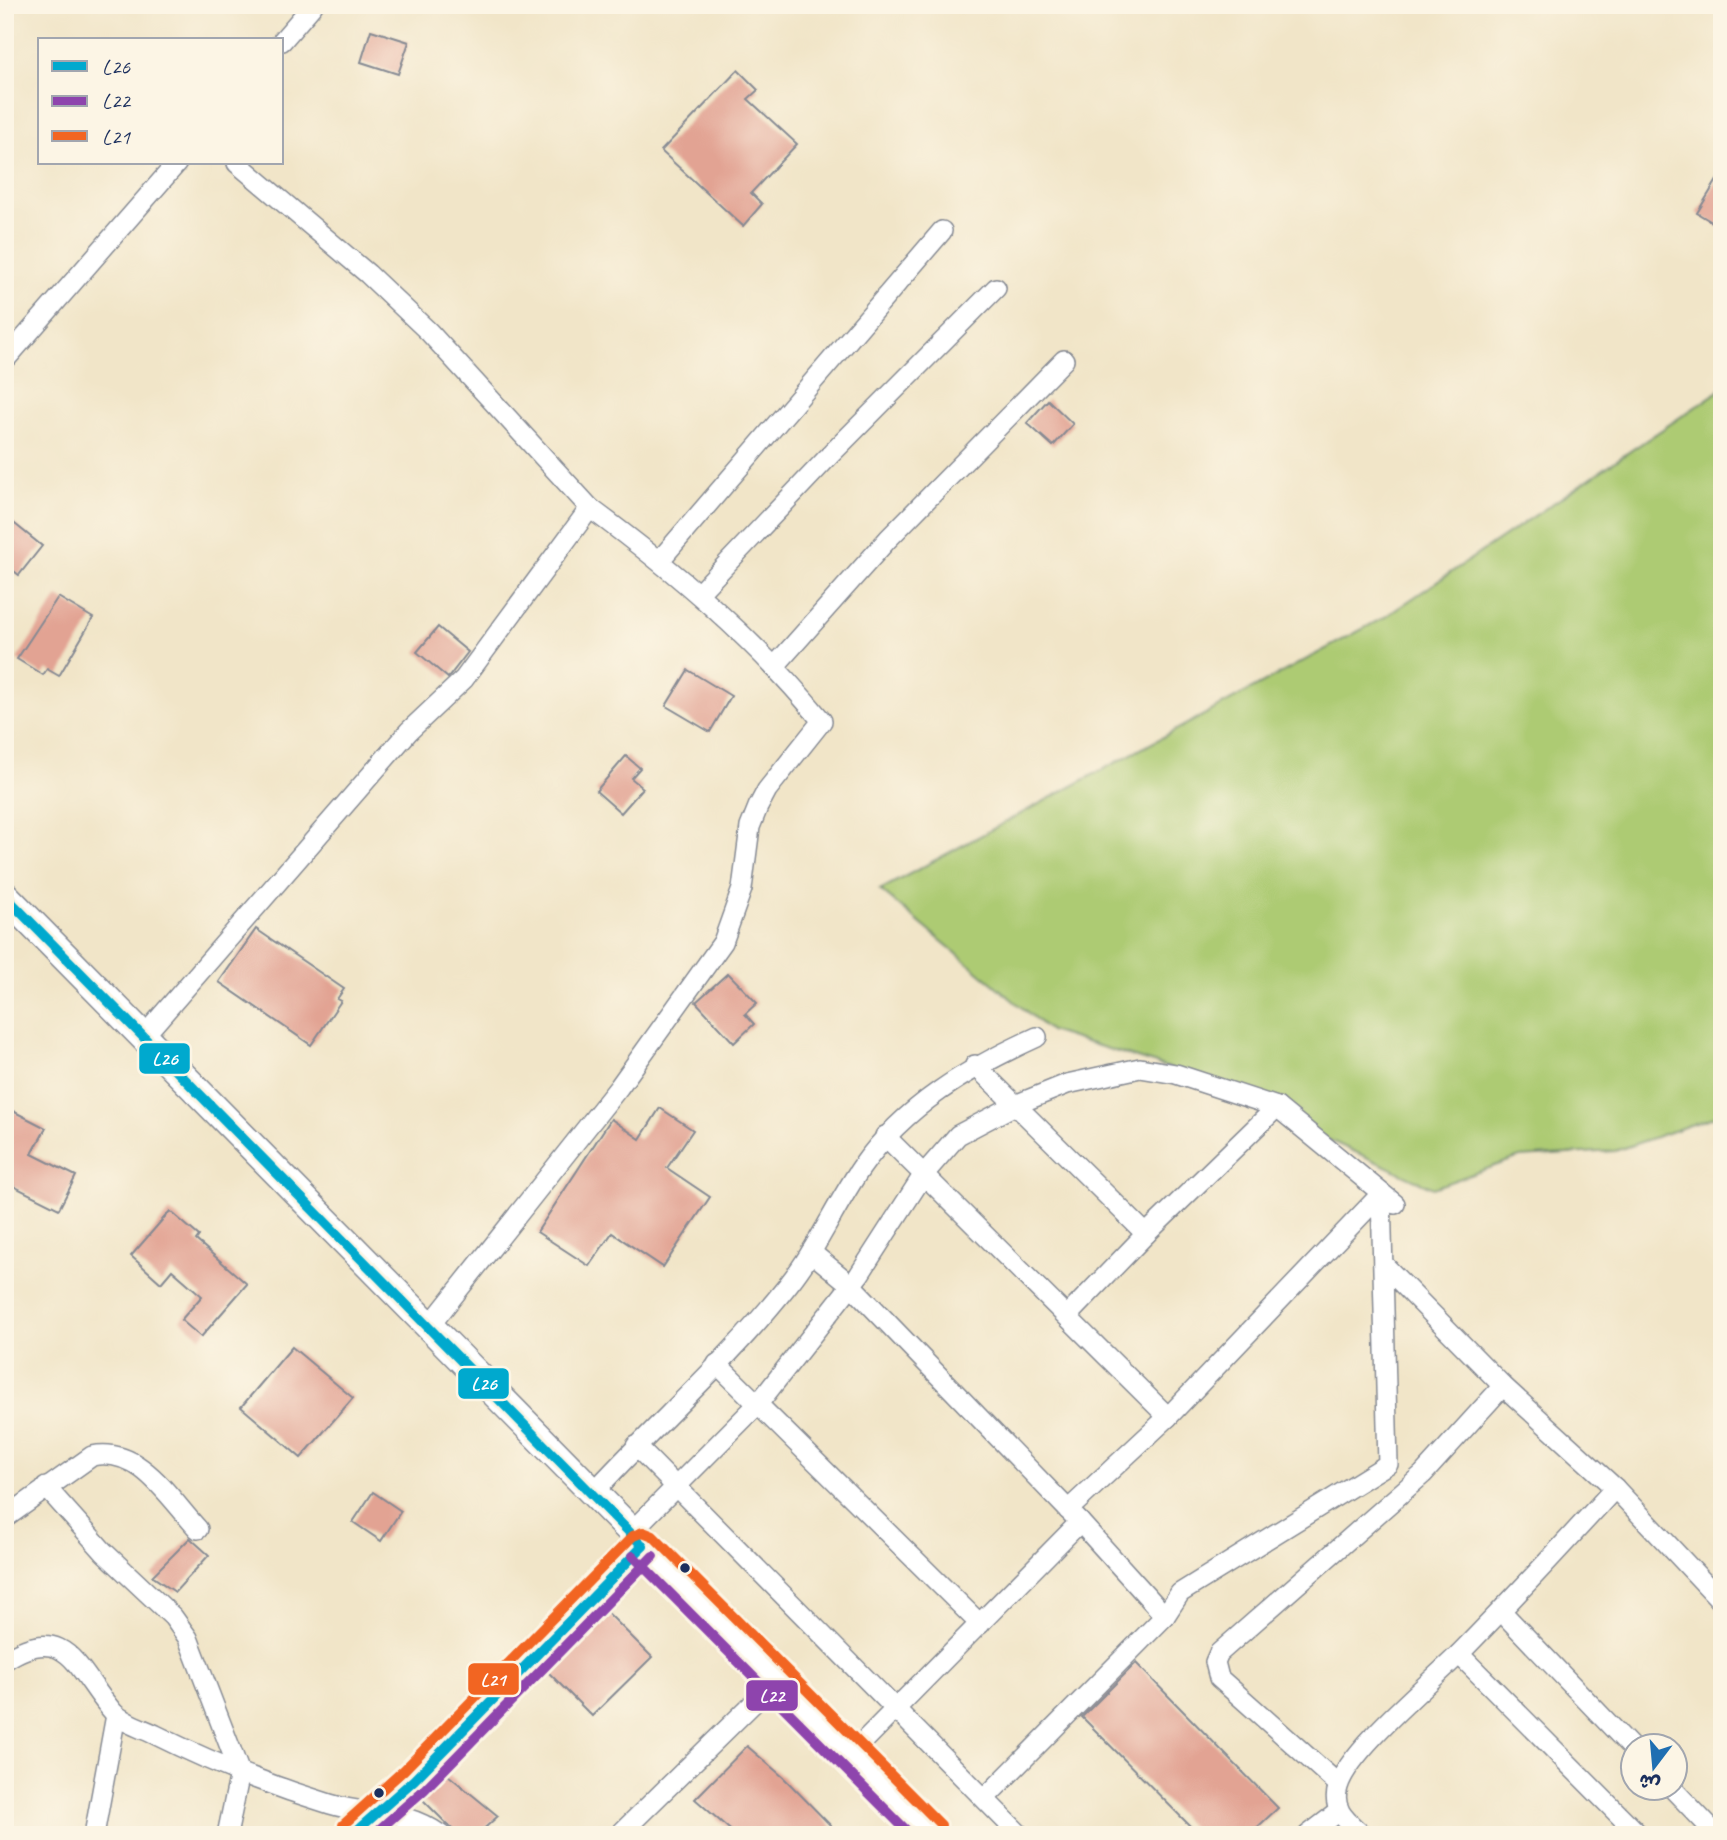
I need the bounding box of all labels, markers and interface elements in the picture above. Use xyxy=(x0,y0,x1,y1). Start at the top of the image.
legend xyxy=(38,38,284,164)
text: L26 xyxy=(102,54,130,80)
text: L22 xyxy=(102,88,131,114)
text: L21 xyxy=(102,124,131,150)
line badge: L26 xyxy=(138,1042,191,1075)
text: L26 xyxy=(152,1047,180,1071)
line badge: L26 xyxy=(457,1367,510,1400)
text: L26 xyxy=(471,1372,499,1396)
unlabelled marker xyxy=(678,1561,692,1575)
line badge: L21 xyxy=(467,1662,520,1696)
text: L21 xyxy=(480,1668,508,1692)
line badge: L22 xyxy=(745,1679,799,1712)
text: L22 xyxy=(759,1684,787,1708)
north arrow xyxy=(1618,1731,1688,1801)
text: ش xyxy=(1636,1768,1663,1797)
unlabelled marker xyxy=(372,1786,386,1800)

